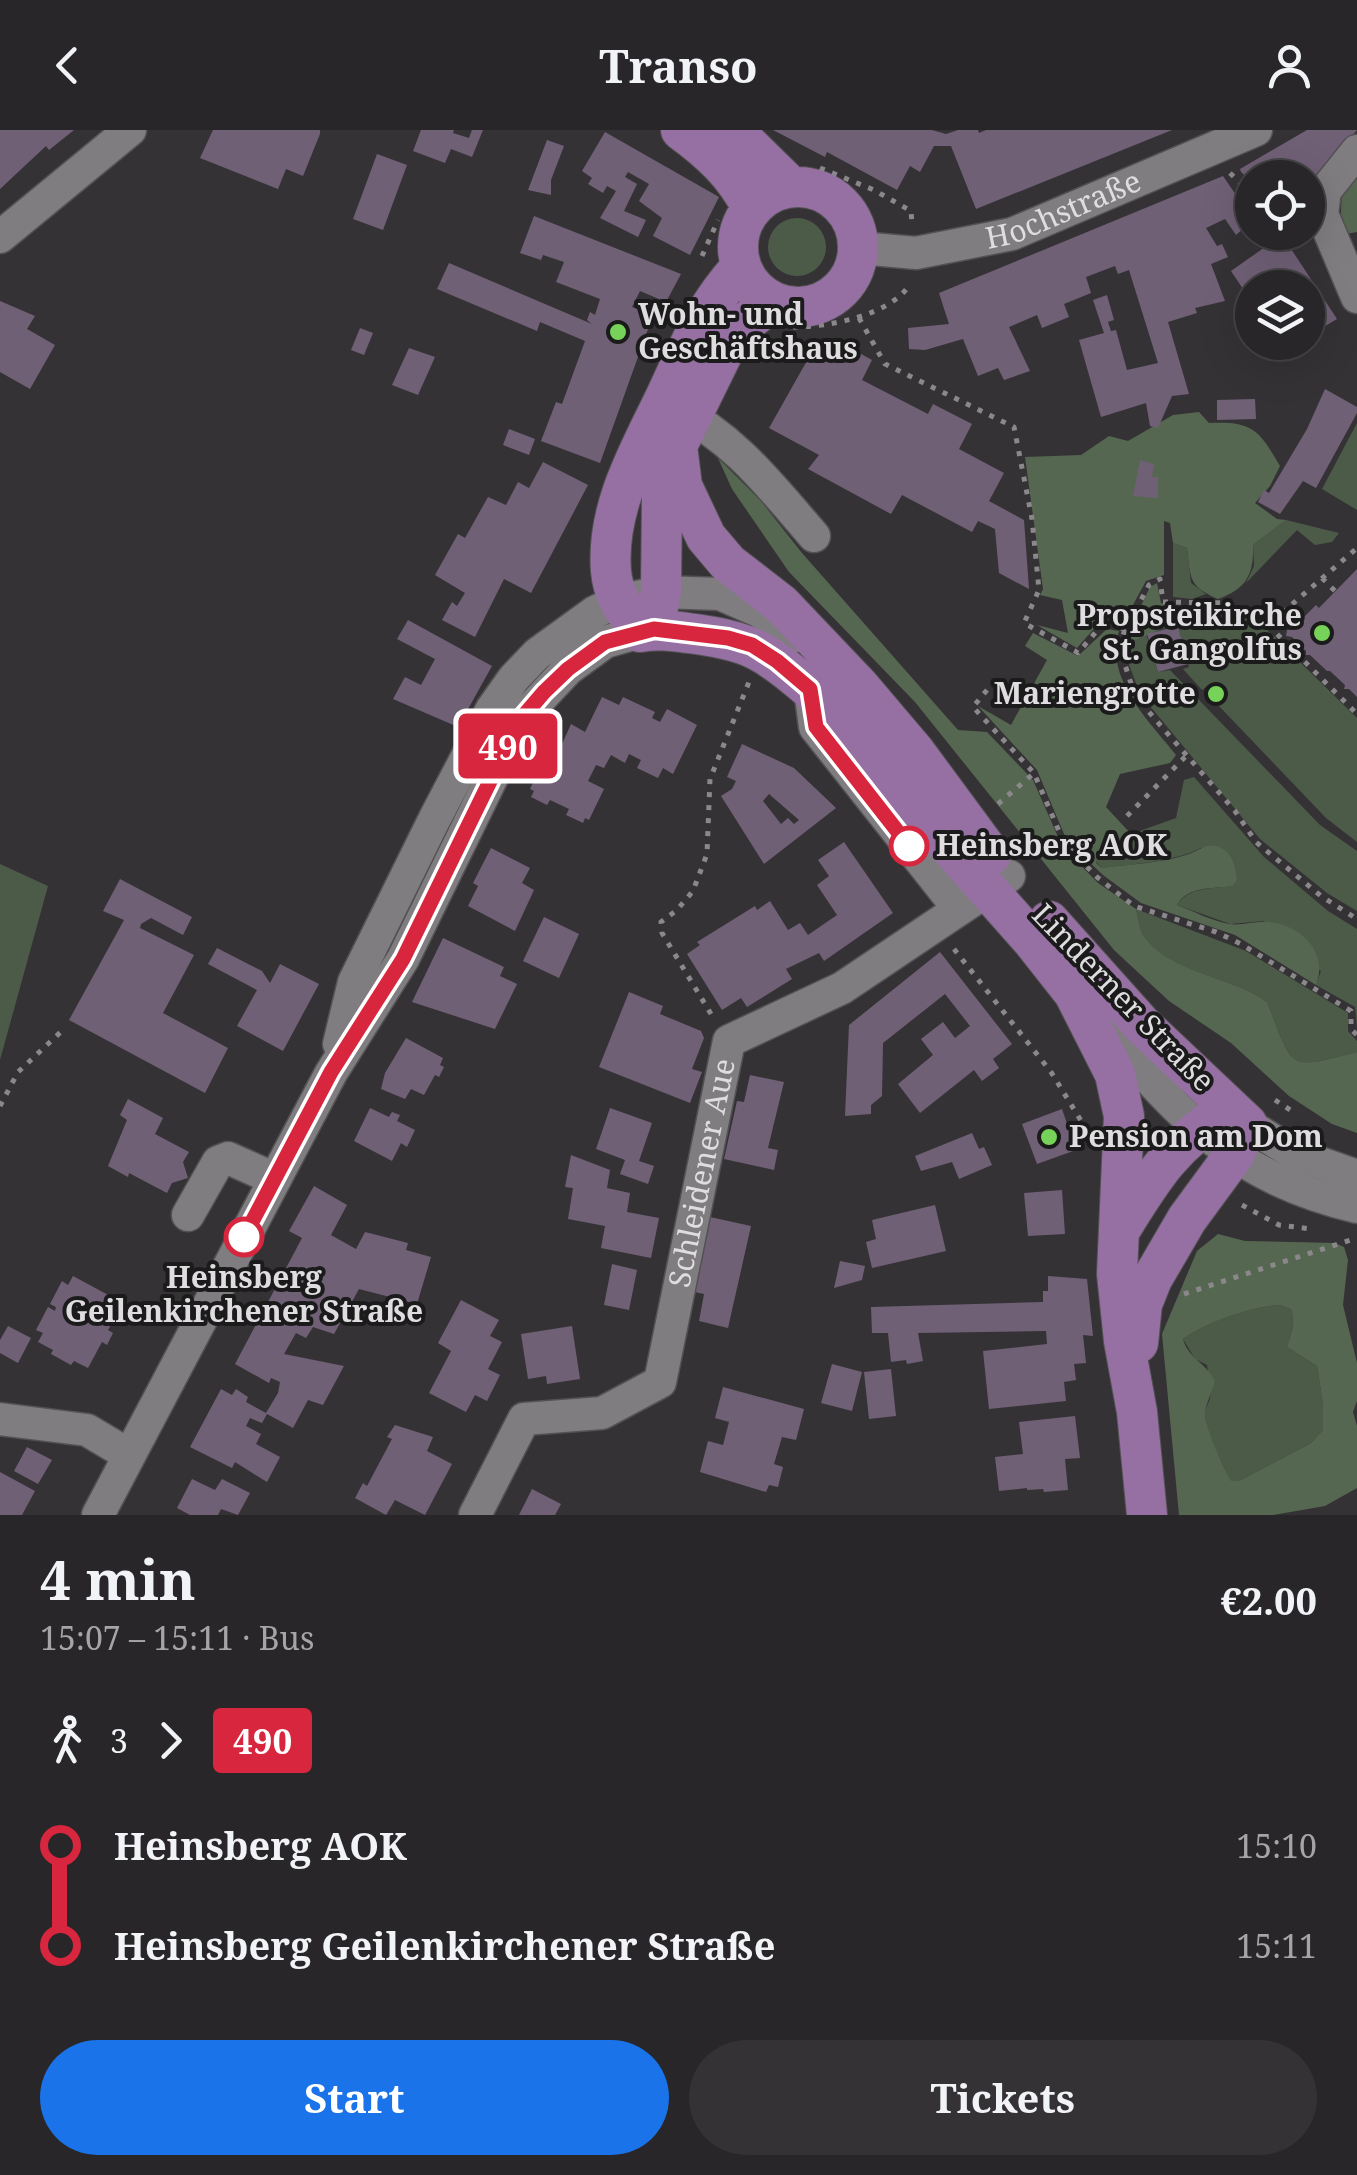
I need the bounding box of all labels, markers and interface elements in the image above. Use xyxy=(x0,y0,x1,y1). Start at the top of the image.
text: Transo xyxy=(599,35,758,96)
icon: back xyxy=(40,38,95,93)
icon: person xyxy=(1262,38,1317,93)
street label: Hochstraße xyxy=(982,160,1147,258)
map controls xyxy=(1235,160,1325,360)
button: locate xyxy=(1235,160,1325,250)
button: layers xyxy=(1235,270,1325,360)
place label: Wohn- und Geschäftshaus xyxy=(638,293,858,368)
marker: Wohn- und Geschäftshaus xyxy=(607,321,629,343)
place label: Propsteikirche St. Gangolfus xyxy=(1077,594,1302,669)
marker: Propsteikirche St. Gangolfus xyxy=(1311,622,1333,644)
place label: Mariengrotte xyxy=(994,672,1196,713)
marker: Mariengrotte xyxy=(1205,683,1227,705)
line badge: 490 xyxy=(450,714,566,778)
text: 490 xyxy=(478,723,538,770)
place label: Heinsberg AOK xyxy=(936,824,1168,865)
marker: Heinsberg AOK xyxy=(890,827,928,865)
street label: Linderner Straße xyxy=(1024,894,1224,1100)
street label: Schleidener Aue xyxy=(658,1055,744,1291)
place label: Pension am Dom xyxy=(1069,1115,1323,1156)
marker: Pension am Dom xyxy=(1038,1126,1060,1148)
marker: Heinsberg Geilenkirchener Straße xyxy=(225,1218,263,1256)
place label: Heinsberg Geilenkirchener Straße xyxy=(65,1256,423,1331)
text: 4 min xyxy=(40,1541,196,1616)
text: €2.00 xyxy=(1220,1574,1317,1626)
text: 15:07 – 15:11 · Bus xyxy=(40,1616,314,1659)
icon: walk xyxy=(40,1713,95,1768)
icon: forward xyxy=(143,1713,198,1768)
text: 490 xyxy=(233,1717,292,1764)
text: 3 xyxy=(110,1719,128,1762)
text: Heinsberg AOK xyxy=(114,1819,407,1871)
text: 15:10 xyxy=(1236,1824,1317,1867)
text: Heinsberg Geilenkirchener Straße xyxy=(114,1919,775,1971)
text: 15:11 xyxy=(1236,1924,1317,1967)
button: Start xyxy=(40,2040,669,2155)
button: Tickets xyxy=(689,2040,1317,2155)

